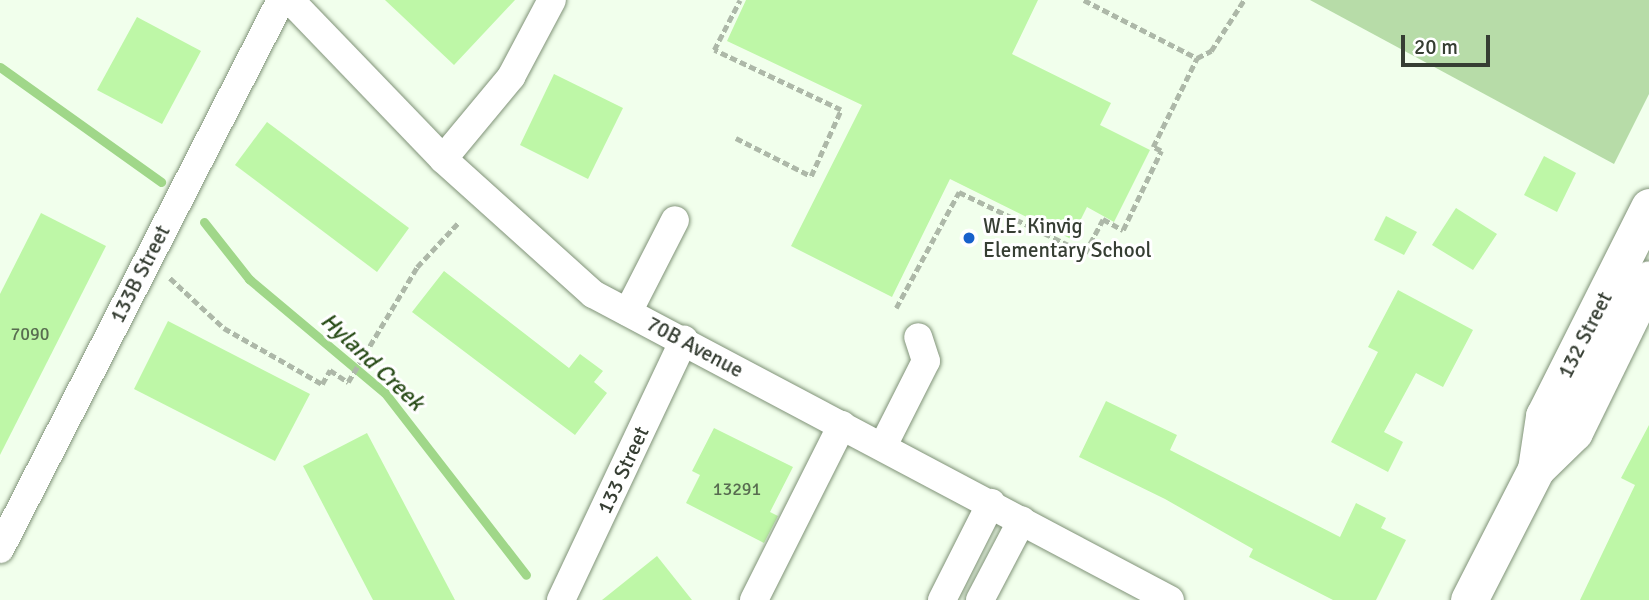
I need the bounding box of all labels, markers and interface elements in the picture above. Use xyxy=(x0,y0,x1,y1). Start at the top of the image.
scale bar xyxy=(1404,21,1493,65)
text: 20 m xyxy=(1414,34,1458,60)
place label: W.E. Kinvig Elementary School xyxy=(983,213,1152,263)
street label: 133B Street xyxy=(105,221,175,327)
marker: W.E. Kinvig Elementary School xyxy=(961,230,977,246)
street label: 132 Street xyxy=(1553,288,1617,382)
water label: Hyland Creek xyxy=(315,307,429,417)
street label: 70B Avenue xyxy=(642,311,748,383)
house number: 7090 xyxy=(11,323,49,345)
street label: 133 Street xyxy=(592,422,654,518)
house number: 13291 xyxy=(713,478,761,500)

